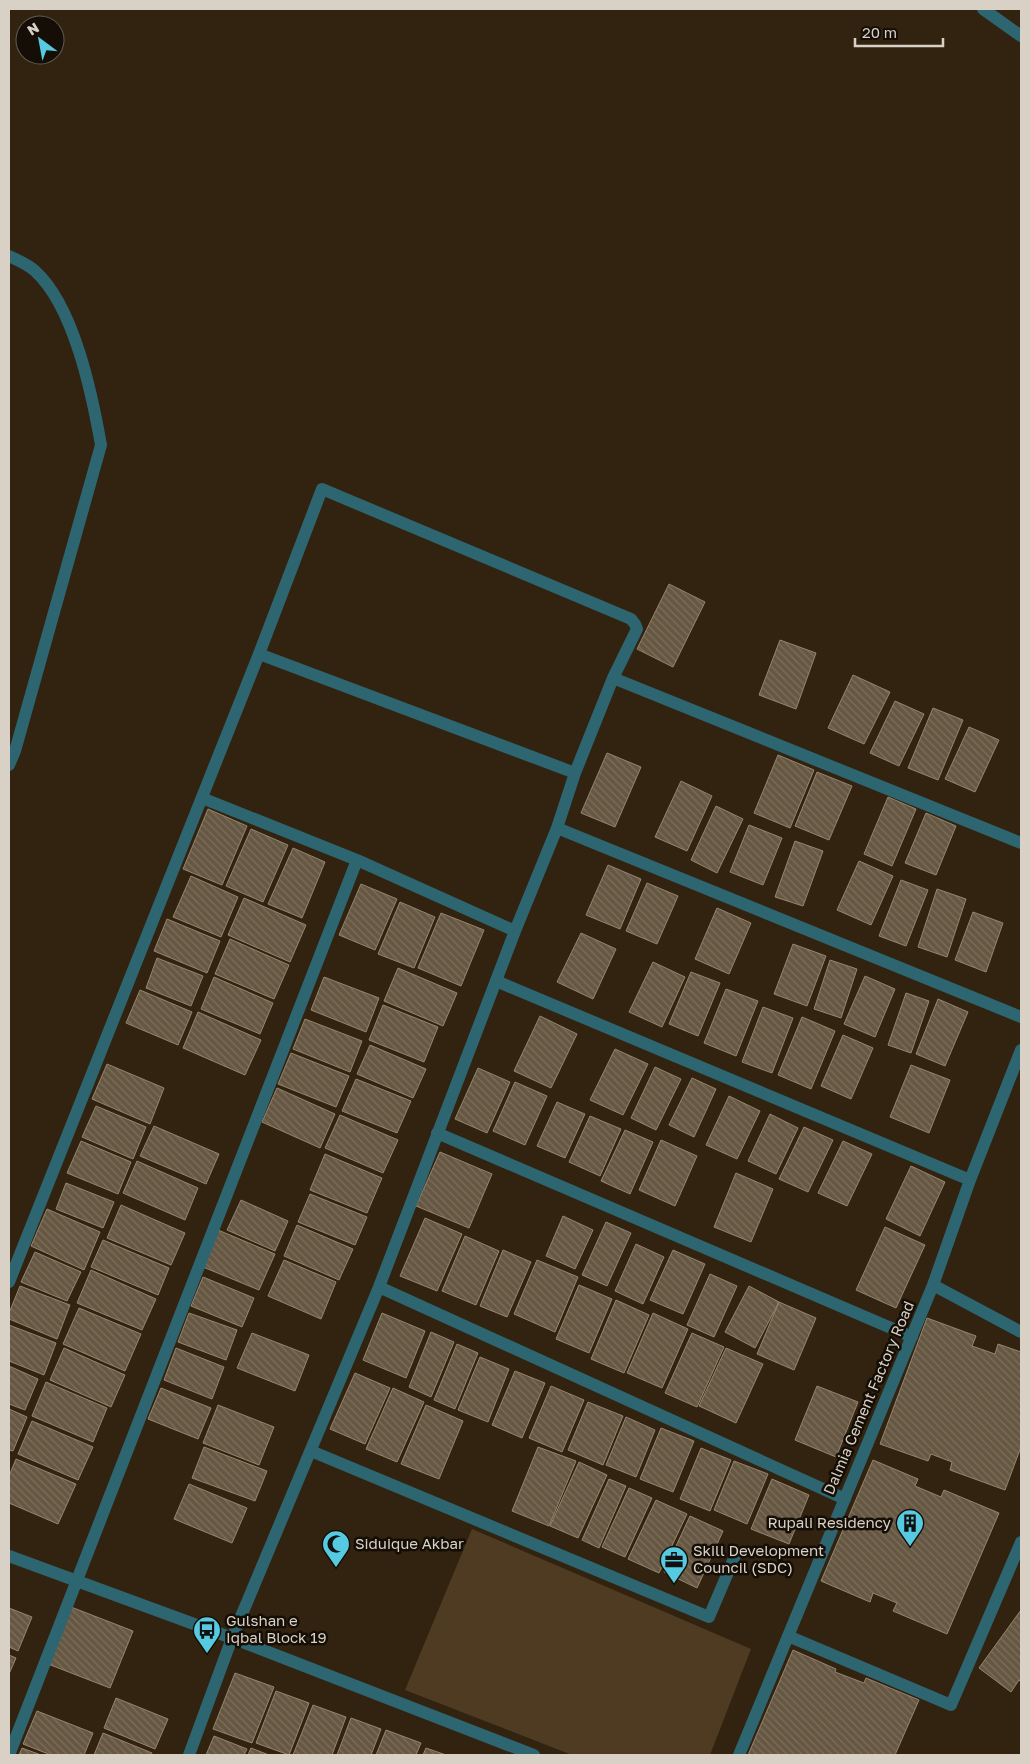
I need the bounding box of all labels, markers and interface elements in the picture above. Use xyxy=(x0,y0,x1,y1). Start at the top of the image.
north arrow xyxy=(15,15,65,65)
scale bar xyxy=(855,15,942,47)
text: N xyxy=(24,19,42,39)
text: 20 m xyxy=(862,23,897,41)
street label: Dalmia Cement Factory Road xyxy=(819,1298,917,1497)
building icon: Rupali Residency xyxy=(895,1508,925,1547)
place label: Rupali Residency xyxy=(768,1513,892,1531)
mosque icon: Siduique Akbar xyxy=(321,1529,351,1568)
place label: Siduique Akbar xyxy=(355,1534,464,1552)
place label: Skill Development Council (SDC) xyxy=(693,1541,824,1576)
office icon: Skill Development Council (SDC) xyxy=(659,1545,689,1584)
place label: Gulshan e Iqbal Block 19 xyxy=(226,1611,327,1646)
bus stop icon: Gulshan e Iqbal Block 19 xyxy=(192,1615,222,1654)

